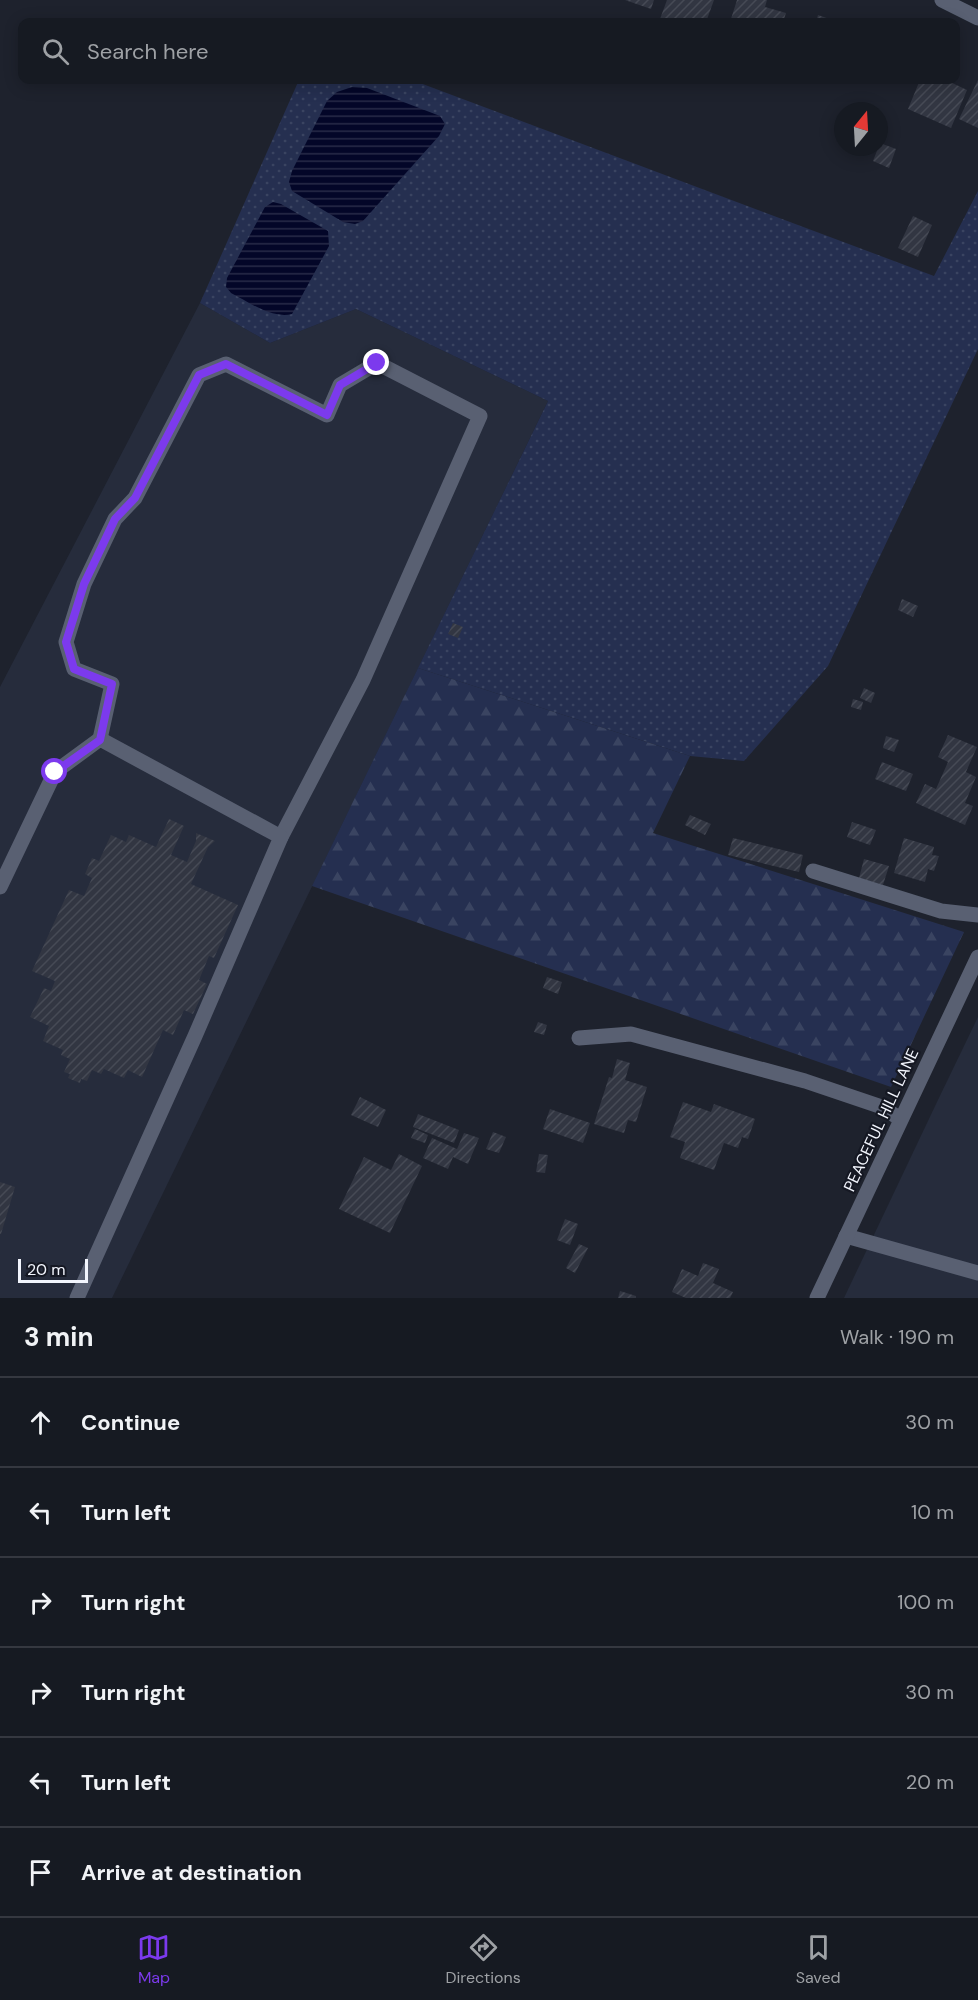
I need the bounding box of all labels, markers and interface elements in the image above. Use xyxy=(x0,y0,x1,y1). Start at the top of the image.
search box xyxy=(18,18,960,84)
icon: search xyxy=(39,35,72,68)
text: Search here xyxy=(87,37,208,66)
north arrow xyxy=(834,102,888,156)
route end xyxy=(363,349,389,375)
route start xyxy=(41,758,67,784)
street label: PEACEFUL HILL LANE xyxy=(839,1045,923,1195)
scale bar xyxy=(18,1256,88,1284)
text: 20 m xyxy=(27,1259,66,1280)
text: 3 min xyxy=(24,1320,93,1354)
text: Walk · 190 m xyxy=(840,1324,954,1350)
icon: ahead xyxy=(24,1406,57,1439)
text: Continue xyxy=(81,1408,180,1437)
text: 30 m xyxy=(905,1409,954,1435)
icon: left xyxy=(24,1496,57,1529)
text: Turn left xyxy=(81,1498,171,1527)
text: 10 m xyxy=(911,1499,954,1525)
icon: right xyxy=(24,1586,57,1619)
text: Turn right xyxy=(81,1588,186,1617)
text: 100 m xyxy=(897,1589,954,1615)
icon: right xyxy=(24,1676,57,1709)
text: Turn right xyxy=(81,1678,186,1707)
text: 30 m xyxy=(905,1679,954,1705)
icon: left xyxy=(24,1766,57,1799)
text: Turn left xyxy=(81,1768,171,1797)
text: 20 m xyxy=(906,1769,954,1795)
icon: arrive xyxy=(24,1856,57,1889)
text: Arrive at destination xyxy=(81,1858,302,1887)
tab: Map xyxy=(137,1931,170,1988)
tab: Directions xyxy=(445,1931,521,1988)
tab: Saved xyxy=(796,1931,841,1988)

